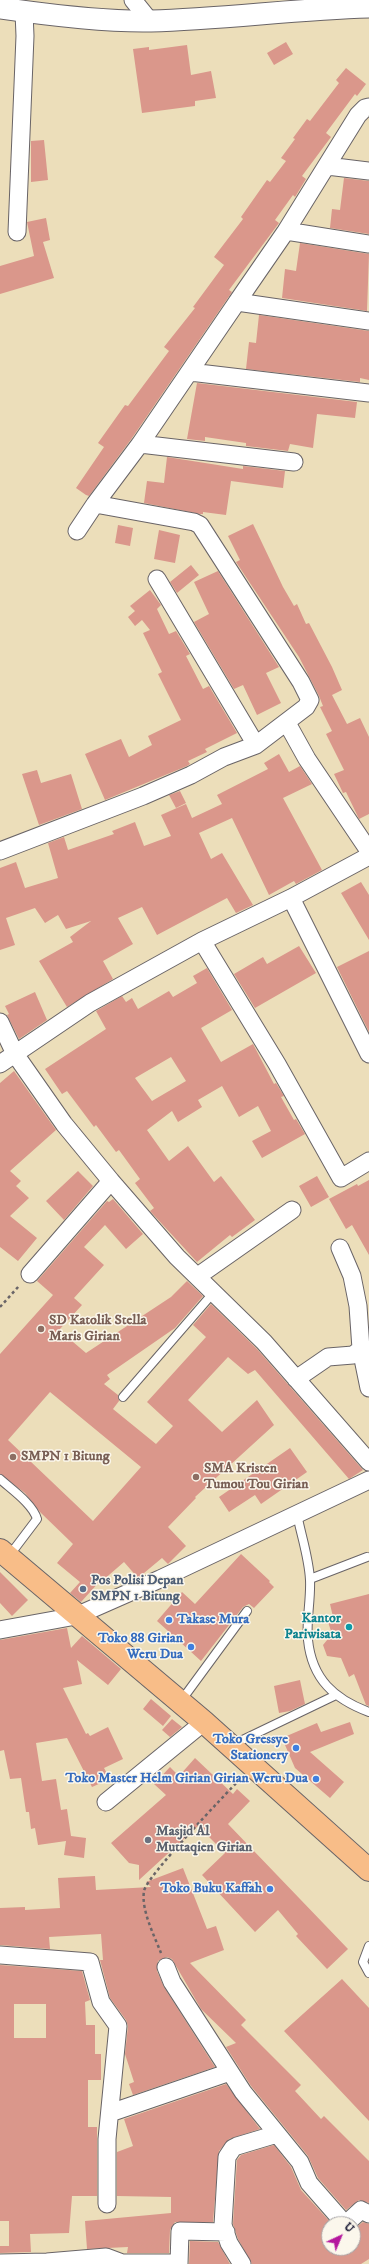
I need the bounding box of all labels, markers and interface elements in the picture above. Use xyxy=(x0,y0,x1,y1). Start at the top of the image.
place label: SD Katolik Stella Maris Girian xyxy=(49,1313,147,1346)
marker: SD Katolik Stella Maris Girian xyxy=(36,1324,46,1334)
place label: SMPN 1 Bitung xyxy=(21,1449,110,1465)
marker: SMPN 1 Bitung xyxy=(8,1452,18,1462)
place label: SMA Kristen Tumou Tou Girian xyxy=(204,1461,309,1494)
marker: SMA Kristen Tumou Tou Girian xyxy=(191,1472,201,1482)
place label: Pos Polisi Depan SMPN 1 Bitung xyxy=(91,1573,184,1606)
marker: Pos Polisi Depan SMPN 1 Bitung xyxy=(78,1584,88,1594)
place label: Kantor Pariwisata xyxy=(285,1611,341,1644)
place label: Takase Mura xyxy=(177,1612,249,1628)
marker: Takase Mura xyxy=(164,1615,174,1625)
marker: Kantor Pariwisata xyxy=(344,1622,354,1632)
place label: Toko 88 Girian Weru Dua xyxy=(98,1631,183,1664)
marker: Toko 88 Girian Weru Dua xyxy=(186,1642,196,1652)
place label: Toko Gressye Stationery xyxy=(213,1732,288,1764)
marker: Toko Gressye Stationery xyxy=(291,1743,301,1753)
place label: Toko Master Helm Girian Girian Weru Dua xyxy=(66,1771,308,1787)
marker: Toko Master Helm Girian Girian Weru Dua xyxy=(311,1774,321,1784)
place label: Masjid Al Muttaqien Girian xyxy=(156,1824,252,1856)
marker: Masjid Al Muttaqien Girian xyxy=(143,1835,153,1845)
place label: Toko Buku Kaffah xyxy=(160,1881,262,1897)
marker: Toko Buku Kaffah xyxy=(265,1884,275,1894)
north arrow xyxy=(321,2216,361,2256)
text: U xyxy=(341,2220,357,2236)

